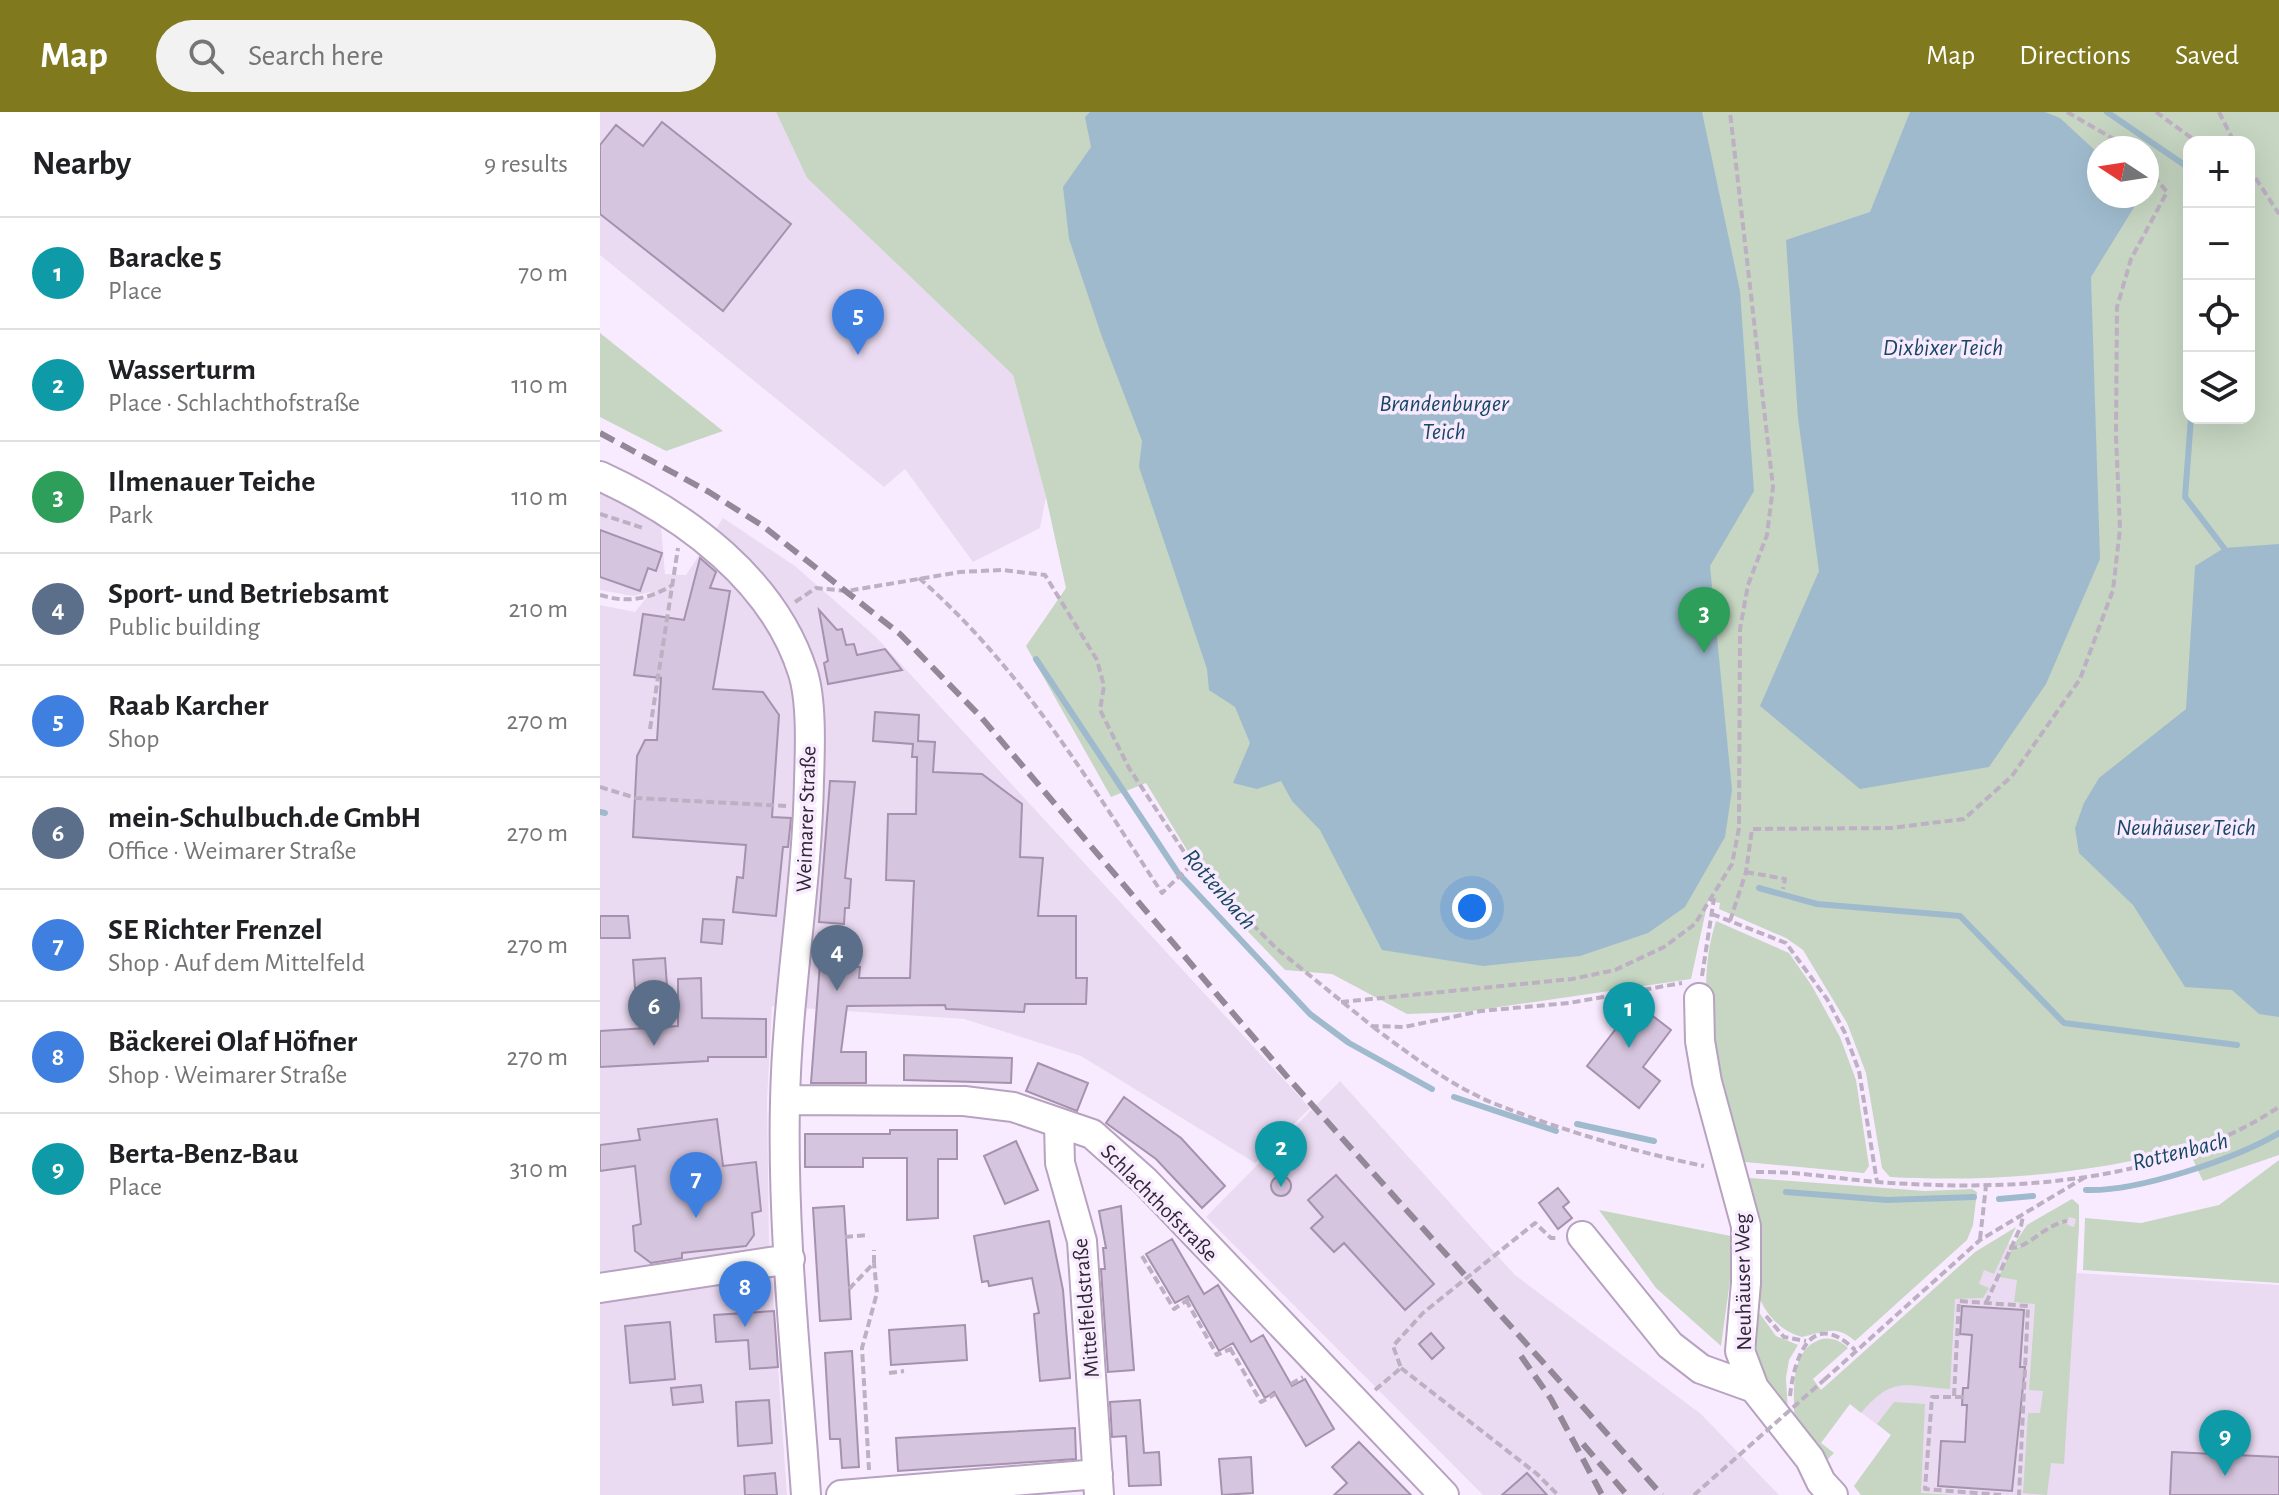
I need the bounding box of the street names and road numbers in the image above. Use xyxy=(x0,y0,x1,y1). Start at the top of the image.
street label: Weimarer Straße xyxy=(792,745,820,893)
street label: Schlachthofstraße xyxy=(1097,1140,1222,1265)
street label: Neuhäuser Weg xyxy=(1731,1213,1755,1351)
street label: Mittelfeldstraße xyxy=(1069,1237,1103,1378)

